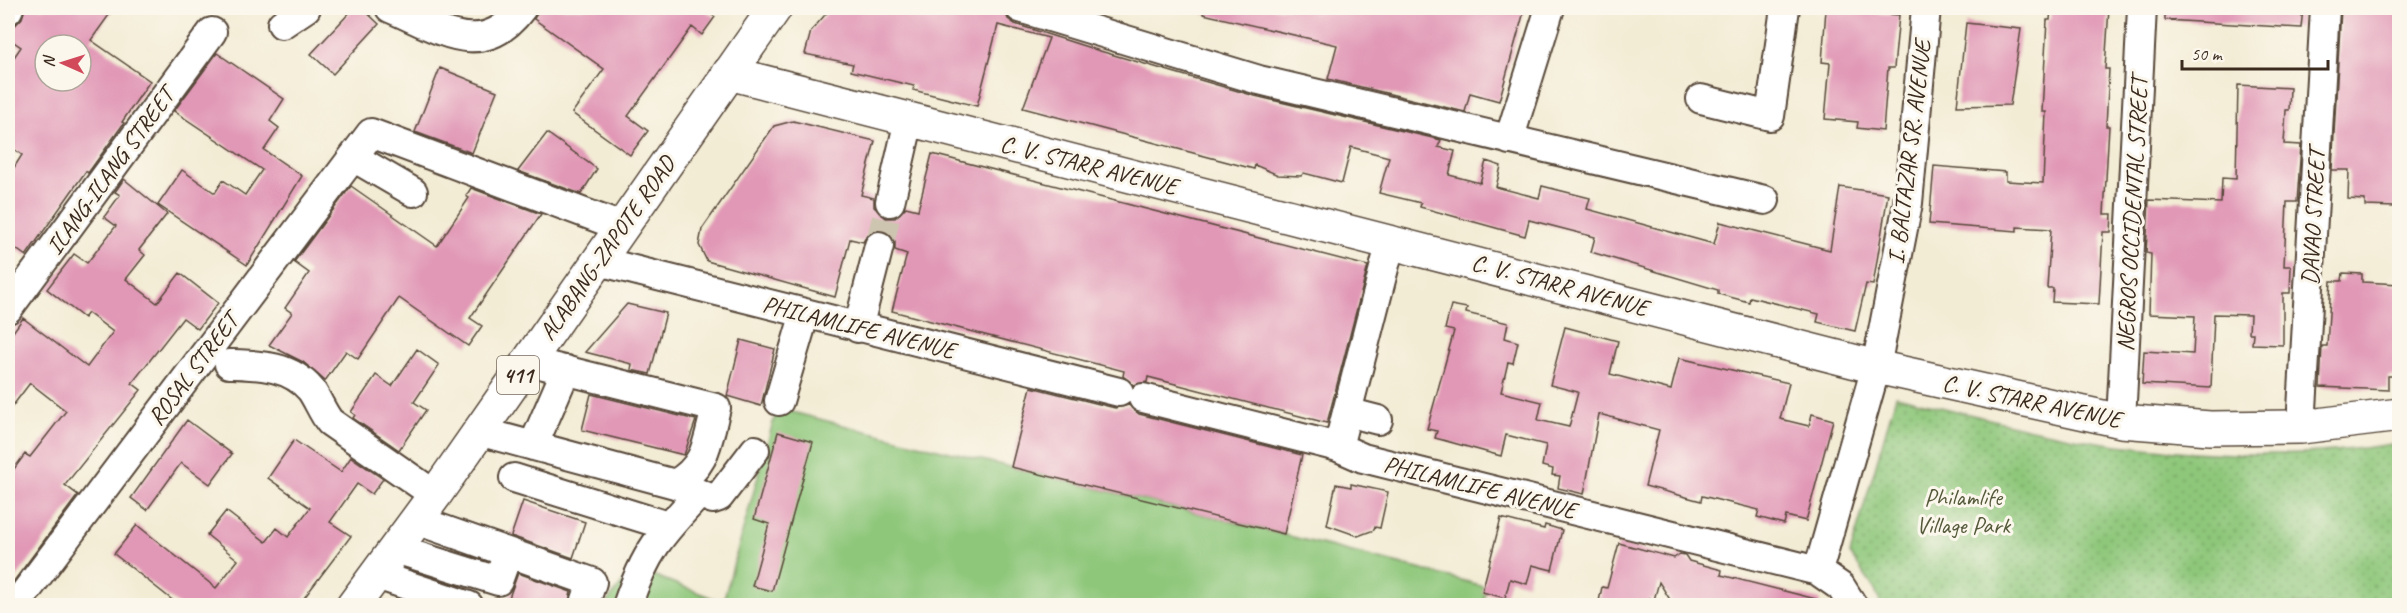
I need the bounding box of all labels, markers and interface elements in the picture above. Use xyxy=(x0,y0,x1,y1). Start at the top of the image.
north arrow xyxy=(33,33,93,93)
scale bar xyxy=(2182,33,2328,71)
street label: I. BALTAZAR SR. AVENUE xyxy=(1880,35,1938,266)
text: 50 m xyxy=(2191,43,2224,65)
text: N xyxy=(39,54,59,68)
street label: NEGROS OCCIDENTAL STREET xyxy=(2110,70,2154,352)
street label: ILANG-ILANG STREET xyxy=(39,78,184,260)
street label: C. V. STARR AVENUE xyxy=(997,128,1183,202)
street label: DAVAO STREET xyxy=(2294,142,2332,286)
street label: ALABANG-ZAPOTE ROAD xyxy=(532,148,683,346)
street label: C. V. STARR AVENUE xyxy=(1468,247,1654,324)
street label: PHILAMLIFE AVENUE xyxy=(760,289,961,366)
street label: ROSAL STREET xyxy=(141,303,248,431)
road number: 411 xyxy=(497,356,539,394)
street label: C. V. STARR AVENUE xyxy=(1940,367,2127,435)
street label: PHILAMLIFE AVENUE xyxy=(1381,449,1582,526)
park label: Philamlife Village Park xyxy=(1916,482,2012,540)

